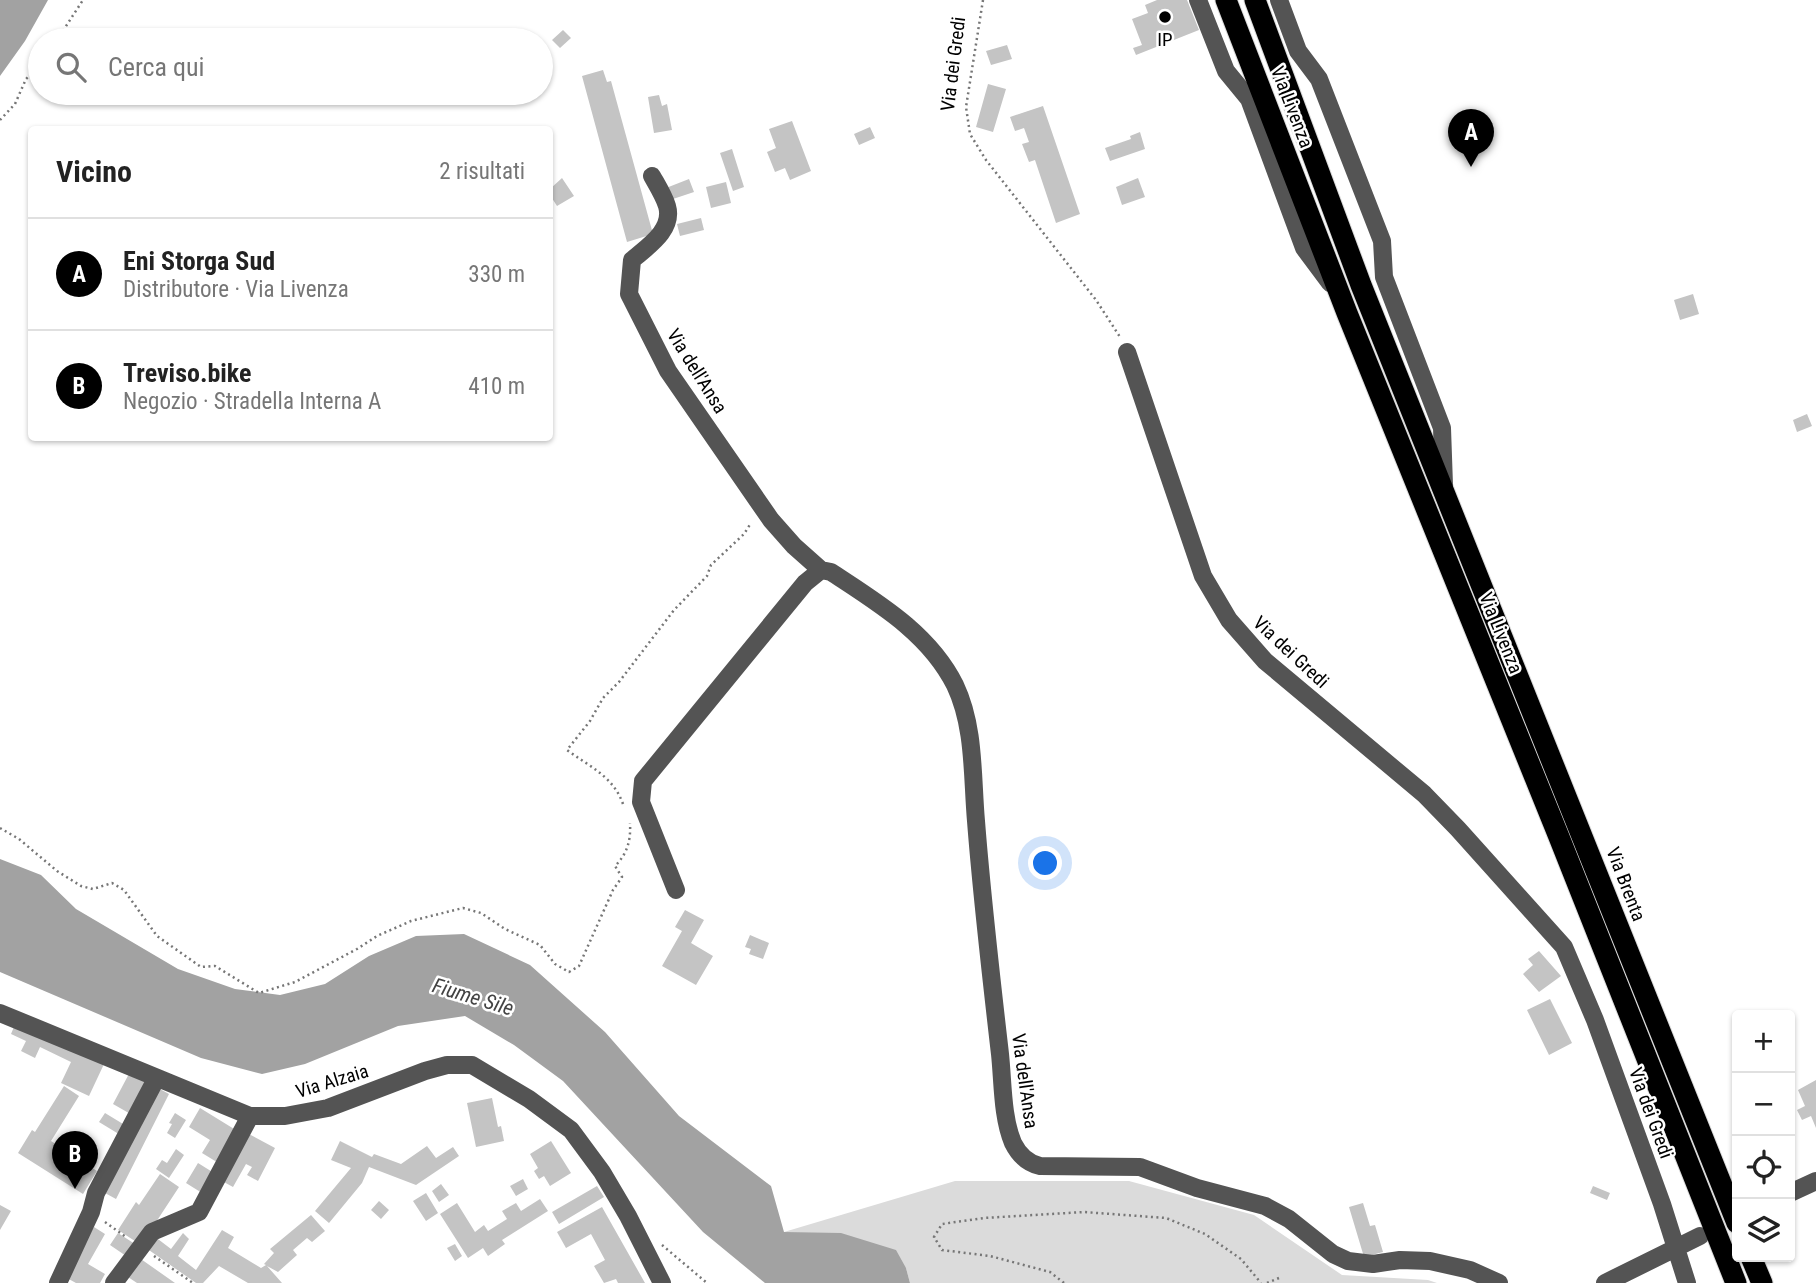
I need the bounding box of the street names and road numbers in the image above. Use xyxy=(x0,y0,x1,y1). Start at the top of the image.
street label: Via dei Gredi xyxy=(936,15,970,113)
street label: Via Livenza xyxy=(1266,63,1318,151)
street label: Via dell'Ansa xyxy=(662,324,732,418)
street label: Via Livenza xyxy=(1474,589,1528,677)
street label: Via dei Gredi xyxy=(1248,611,1334,693)
street label: Via Brenta xyxy=(1601,844,1651,924)
street label: Via dell'Ansa xyxy=(1007,1032,1043,1130)
street label: Via Alzaia xyxy=(293,1059,371,1103)
street label: Via dei Gredi xyxy=(1624,1064,1678,1162)

